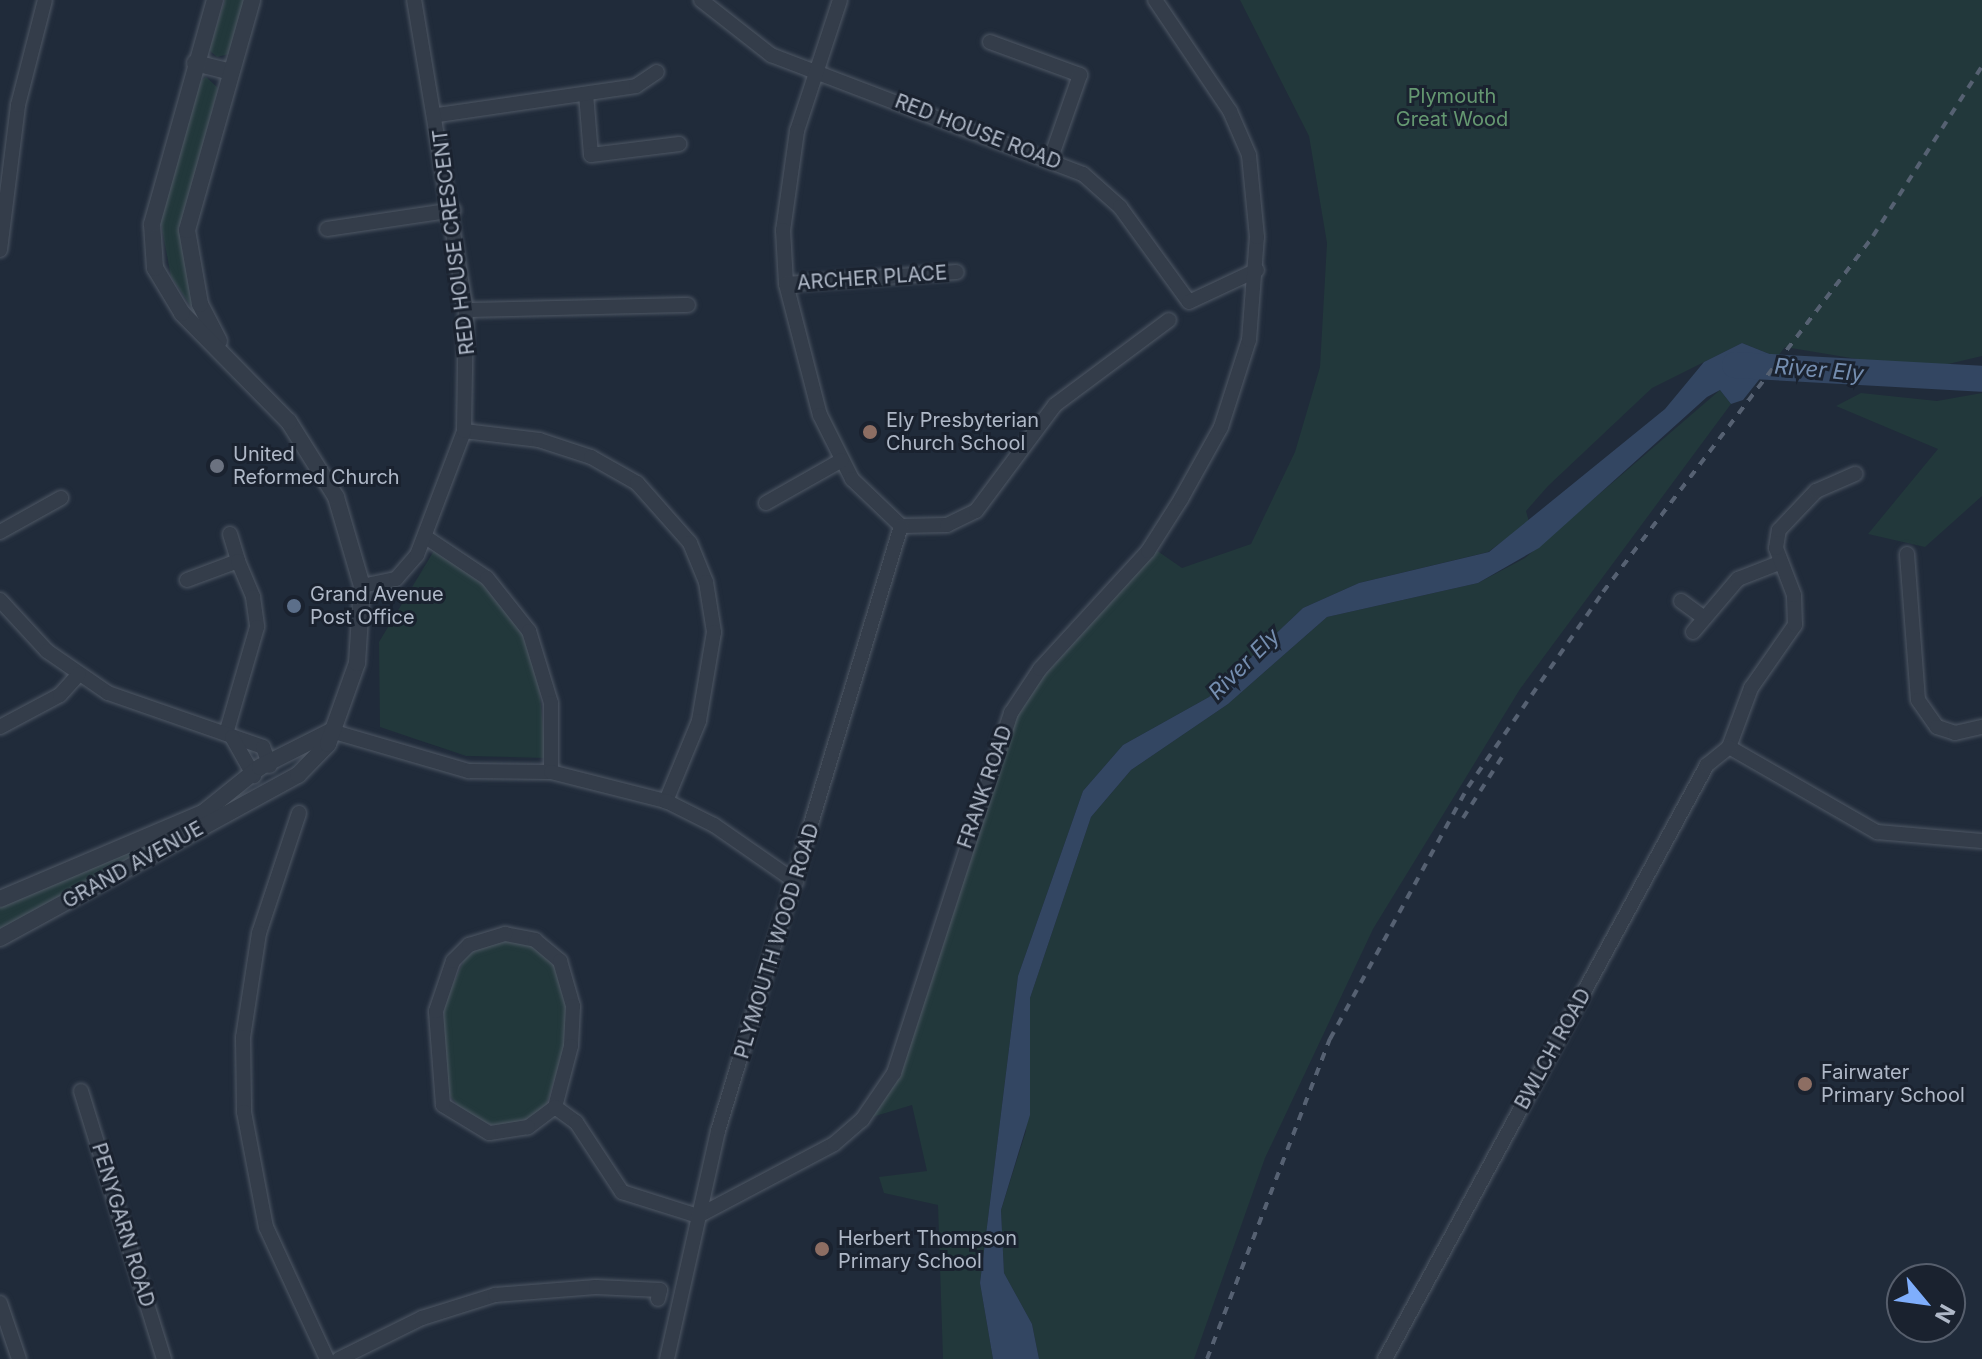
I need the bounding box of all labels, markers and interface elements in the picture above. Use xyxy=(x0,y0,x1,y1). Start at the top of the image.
park label: Plymouth Great Wood xyxy=(1396,84,1508,131)
street label: RED HOUSE ROAD xyxy=(891,89,1065,175)
street label: RED HOUSE CRESCENT xyxy=(428,128,480,356)
street label: ARCHER PLACE xyxy=(796,261,948,295)
water label: River Ely xyxy=(1773,353,1865,387)
place label: Ely Presbyterian Church School xyxy=(886,408,1039,455)
marker: Ely Presbyterian Church School xyxy=(861,423,879,441)
place label: United Reformed Church xyxy=(233,442,400,489)
marker: United Reformed Church xyxy=(208,457,226,475)
place label: Grand Avenue Post Office xyxy=(310,582,444,629)
marker: Grand Avenue Post Office xyxy=(285,597,303,615)
water label: River Ely xyxy=(1203,623,1285,705)
street label: FRANK ROAD xyxy=(953,722,1017,852)
street label: GRAND AVENUE xyxy=(59,816,207,914)
street label: PLYMOUTH WOOD ROAD xyxy=(730,820,824,1062)
street label: BWLCH ROAD xyxy=(1510,984,1596,1114)
place label: Fairwater Primary School xyxy=(1821,1060,1965,1107)
marker: Fairwater Primary School xyxy=(1796,1075,1814,1093)
street label: PENYGARN ROAD xyxy=(87,1140,159,1310)
place label: Herbert Thompson Primary School xyxy=(838,1226,1017,1273)
marker: Herbert Thompson Primary School xyxy=(813,1240,831,1258)
north arrow xyxy=(1886,1263,1966,1343)
text: N xyxy=(1930,1300,1961,1327)

